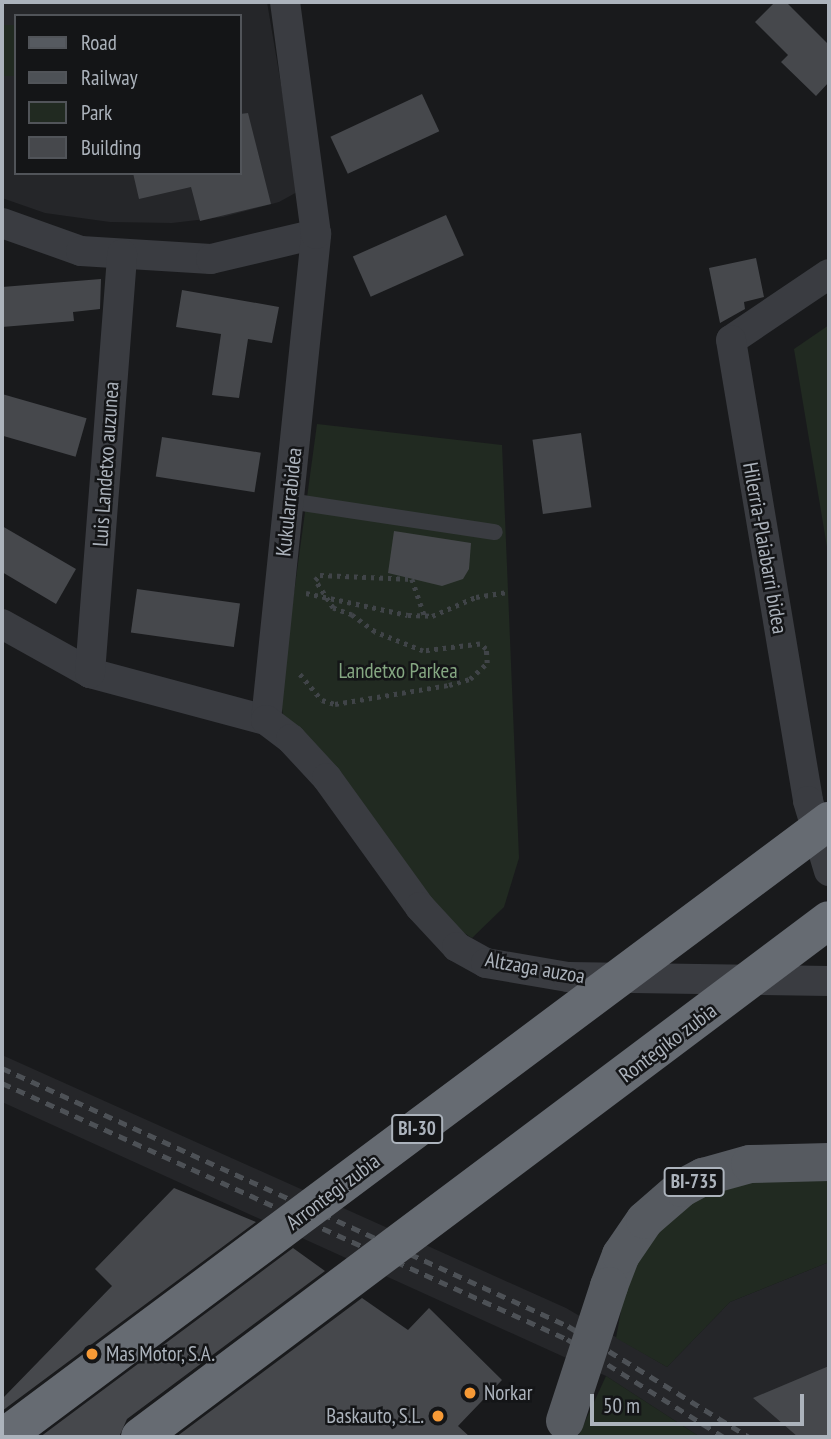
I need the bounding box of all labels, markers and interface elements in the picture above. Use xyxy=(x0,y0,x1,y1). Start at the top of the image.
legend xyxy=(14,14,242,175)
text: Road xyxy=(81,29,117,56)
text: Railway xyxy=(81,64,138,91)
text: Park xyxy=(81,99,112,126)
text: Building xyxy=(81,134,141,161)
street label: Luis Landetxo auzunea xyxy=(88,381,124,547)
street label: Kukularrabidea xyxy=(271,446,307,558)
street label: Hilerria-Plaiabarri bidea xyxy=(738,460,792,636)
park label: Landetxo Parkea xyxy=(338,658,458,684)
street label: Altzaga auzoa xyxy=(483,947,587,989)
street label: Rontegiko zubia xyxy=(614,998,722,1088)
road number: BI-30 xyxy=(391,1114,443,1144)
street label: Arrontegi zubia xyxy=(281,1149,385,1235)
road number: BI-735 xyxy=(662,1166,726,1198)
place label: Mas Motor, S.A. xyxy=(106,1341,216,1367)
marker: Mas Motor, S.A. xyxy=(84,1346,100,1362)
place label: Norkar xyxy=(484,1380,532,1406)
scale bar xyxy=(593,1380,806,1424)
marker: Norkar xyxy=(462,1385,478,1401)
text: 50 m xyxy=(603,1392,640,1419)
place label: Baskauto, S.L. xyxy=(325,1403,424,1429)
marker: Baskauto, S.L. xyxy=(430,1408,446,1424)

